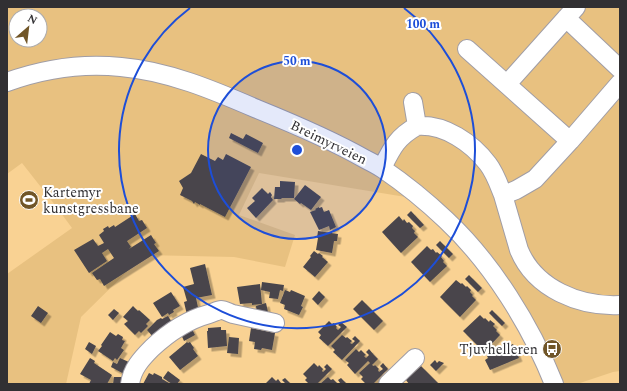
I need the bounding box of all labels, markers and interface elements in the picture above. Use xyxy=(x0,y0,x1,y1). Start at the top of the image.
north arrow xyxy=(8,8,48,48)
text: N xyxy=(25,10,40,29)
text: 100 m xyxy=(406,15,440,34)
text: 50 m xyxy=(283,52,311,71)
street label: Breimyrveien xyxy=(287,115,371,170)
centre of rings xyxy=(290,143,304,157)
place label: Kartemyr kunstgressbane xyxy=(43,182,139,219)
sports icon: Kartemyr kunstgressbane xyxy=(18,189,40,211)
bus stop icon: Tjuvhelleren xyxy=(541,338,563,360)
place label: Tjuvhelleren xyxy=(459,339,538,360)

